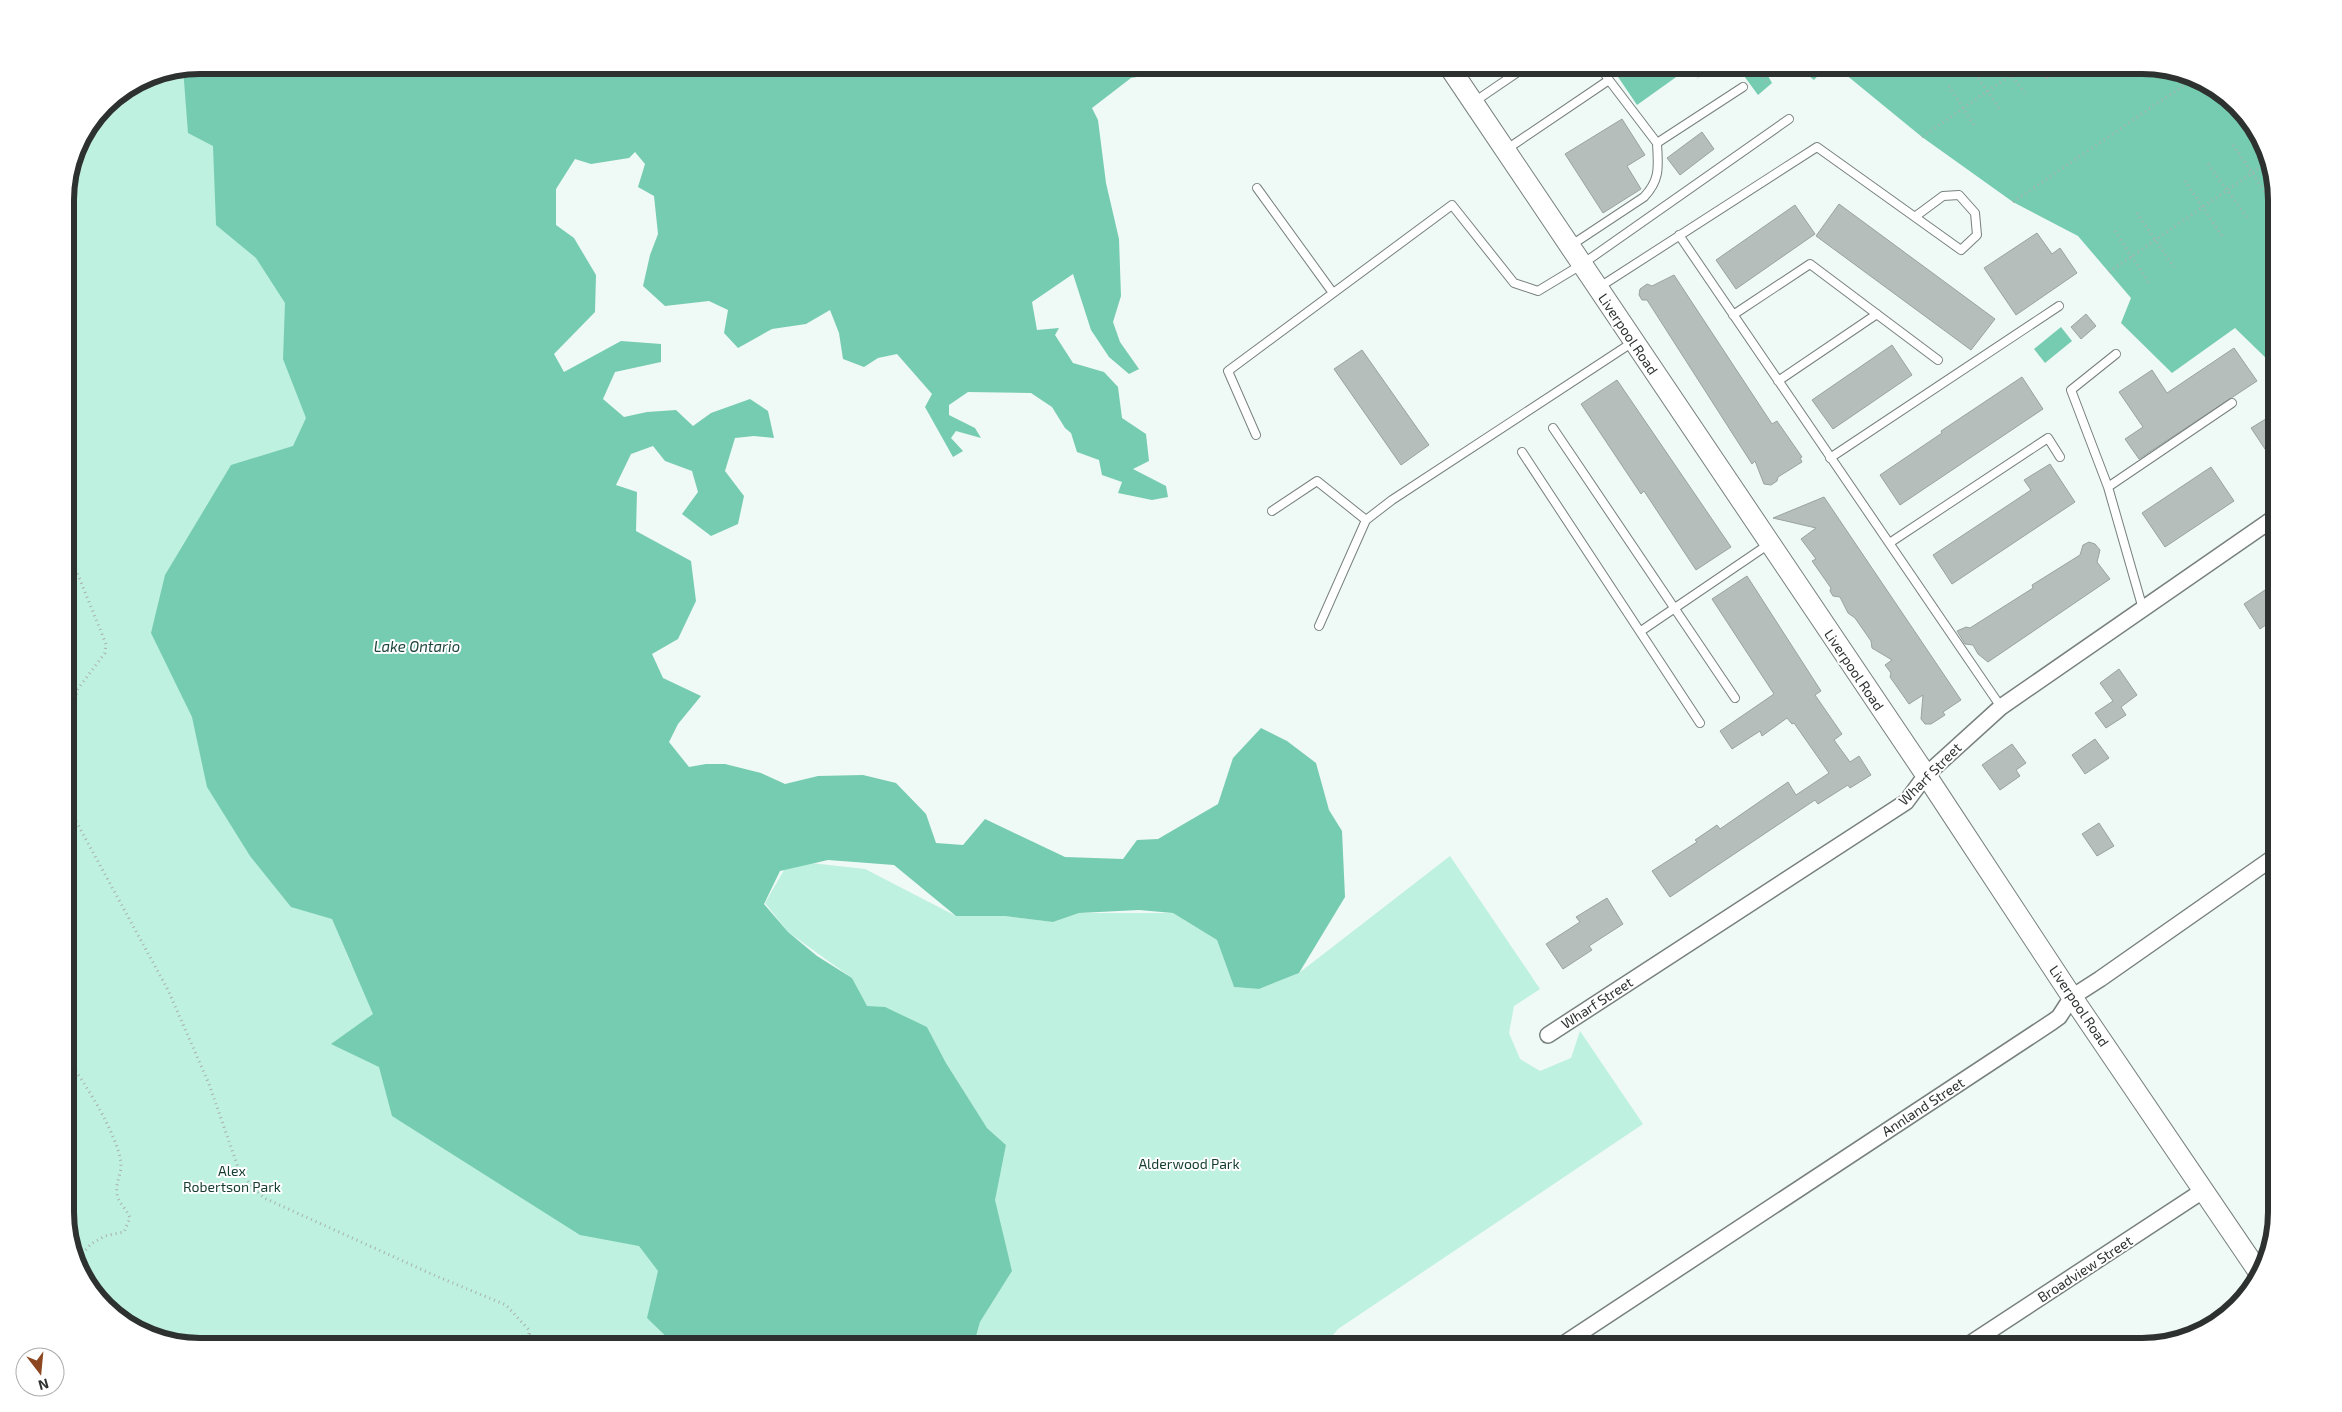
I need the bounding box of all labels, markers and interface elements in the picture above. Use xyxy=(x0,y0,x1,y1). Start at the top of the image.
street label: Liverpool Road xyxy=(1595,290,1662,378)
street label: Liverpool Road xyxy=(1821,626,1888,714)
water label: Lake Ontario xyxy=(374,637,460,655)
street label: Wharf Street xyxy=(1895,739,1965,809)
street label: Liverpool Road xyxy=(2046,962,2113,1050)
street label: Wharf Street xyxy=(1558,973,1636,1032)
street label: Annland Street xyxy=(1878,1074,1967,1140)
park label: Alderwood Park xyxy=(1138,1155,1240,1172)
park label: Alex Robertson Park xyxy=(183,1162,281,1195)
street label: Broadview Street xyxy=(2034,1232,2135,1306)
north arrow xyxy=(15,1347,65,1397)
text: N xyxy=(37,1375,51,1395)

